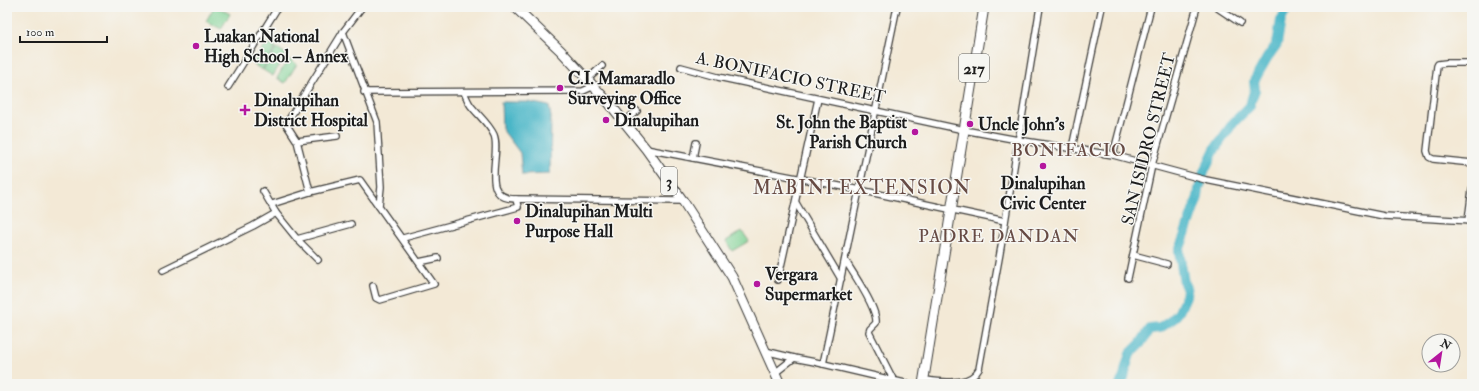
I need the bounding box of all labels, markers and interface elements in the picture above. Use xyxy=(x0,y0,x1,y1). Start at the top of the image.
scale bar xyxy=(20,18,107,44)
text: 100 m xyxy=(26,25,55,40)
place label: Luakan National High School – Annex xyxy=(204,26,348,68)
marker: Luakan National High School – Annex xyxy=(191,41,201,51)
street label: A. BONIFACIO STREET xyxy=(693,47,888,108)
street label: SAN ISIDRO STREET xyxy=(1117,51,1180,227)
road number: 217 xyxy=(959,54,989,82)
place label: C.I. Mamaradlo Surveying Office xyxy=(568,68,682,110)
marker: C.I. Mamaradlo Surveying Office xyxy=(555,83,565,93)
place label: Dinalupihan District Hospital xyxy=(254,90,369,132)
marker: Dinalupihan District Hospital xyxy=(239,104,251,116)
place label: Dinalupihan xyxy=(614,110,699,132)
place label: St. John the Baptist Parish Church xyxy=(776,112,907,153)
place label: Uncle John's xyxy=(978,114,1065,136)
marker: Dinalupihan xyxy=(601,115,611,125)
marker: Uncle John's xyxy=(965,119,975,129)
marker: St. John the Baptist Parish Church xyxy=(910,127,920,137)
district label: BONIFACIO xyxy=(1011,139,1127,162)
marker: Dinalupihan Civic Center xyxy=(1038,161,1048,171)
road number: 3 xyxy=(661,167,677,195)
place label: Dinalupihan Civic Center xyxy=(1000,173,1087,214)
district label: MABINI EXTENSION xyxy=(753,176,971,200)
place label: Dinalupihan Multi Purpose Hall xyxy=(525,201,653,243)
marker: Dinalupihan Multi Purpose Hall xyxy=(512,216,522,226)
district label: PADRE DANDAN xyxy=(918,225,1080,248)
place label: Vergara Supermarket xyxy=(764,264,853,306)
marker: Vergara Supermarket xyxy=(752,279,762,289)
north arrow xyxy=(1421,333,1461,373)
text: N xyxy=(1437,336,1454,353)

